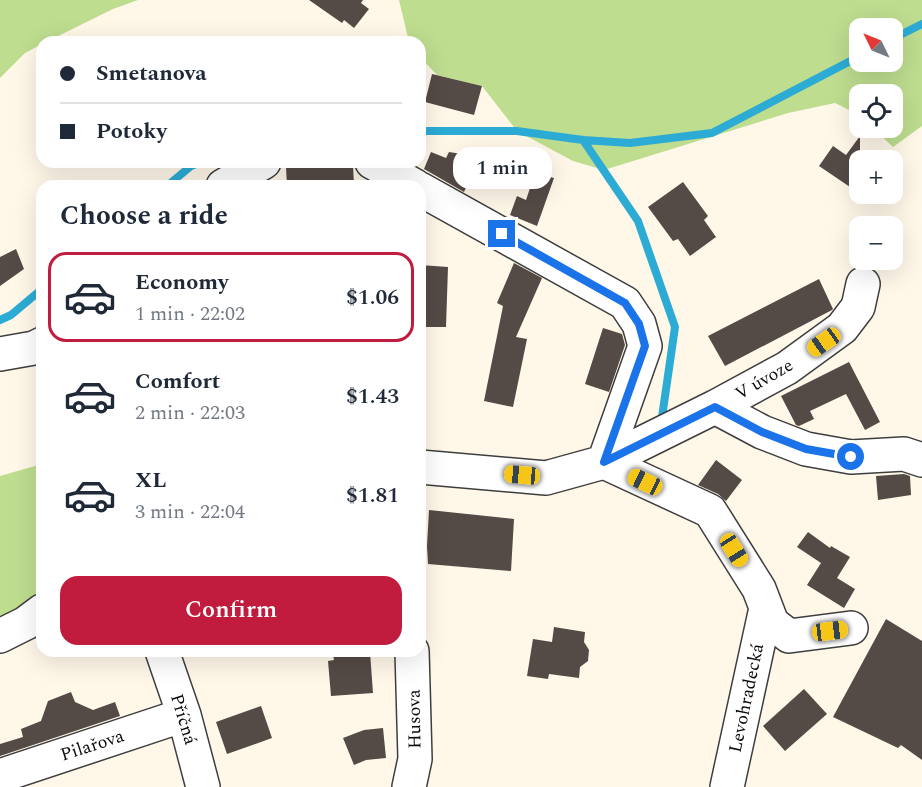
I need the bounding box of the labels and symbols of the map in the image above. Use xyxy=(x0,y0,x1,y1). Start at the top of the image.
north arrow xyxy=(849,18,903,72)
callout: 1 min xyxy=(452,147,552,189)
route end xyxy=(488,220,515,247)
car xyxy=(804,324,844,360)
street label: V úvoze xyxy=(730,352,798,407)
route start xyxy=(837,443,864,470)
car xyxy=(503,464,541,486)
car xyxy=(625,466,665,498)
car xyxy=(717,530,751,570)
car xyxy=(811,620,849,642)
street label: Levohradecká xyxy=(722,641,771,755)
street label: Husova xyxy=(400,689,429,749)
street label: Příčná xyxy=(163,690,204,748)
street label: Pilařova xyxy=(57,722,128,768)

